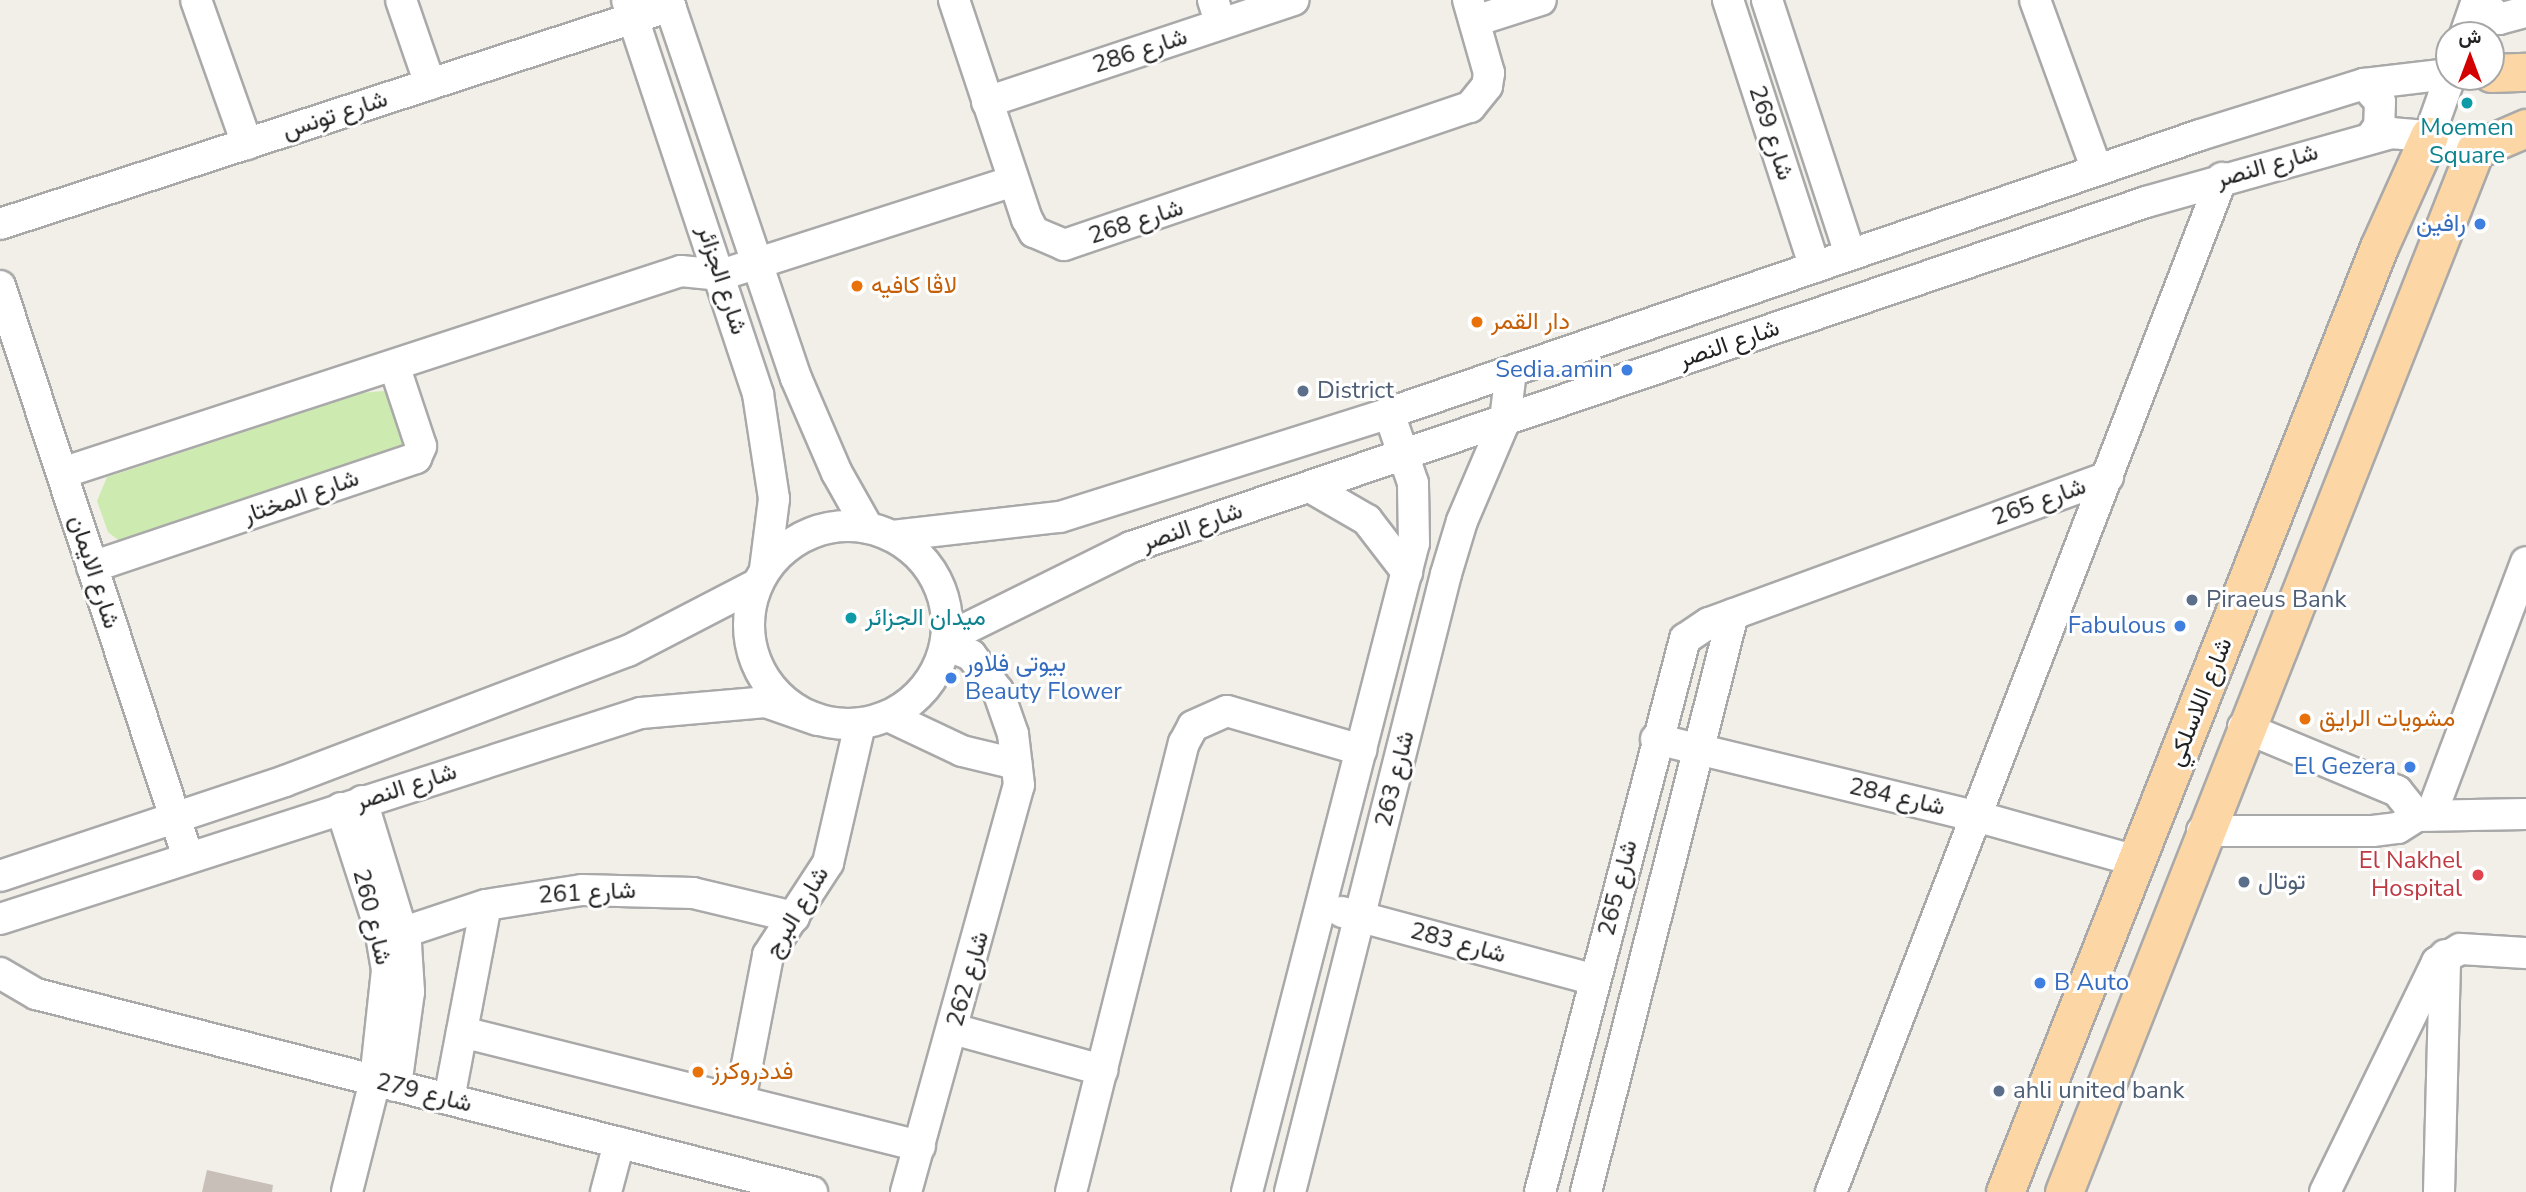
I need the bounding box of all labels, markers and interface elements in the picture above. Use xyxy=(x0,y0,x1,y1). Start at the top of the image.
north arrow xyxy=(2435,21,2505,91)
street label: شارع 286 xyxy=(1089,22,1191,80)
text: ش xyxy=(2459,24,2481,50)
street label: شارع 269 xyxy=(1742,82,1800,184)
street label: شارع تونس xyxy=(279,84,391,146)
marker: Moemen Square xyxy=(2459,95,2475,111)
place label: Moemen Square xyxy=(2420,114,2514,170)
street label: شارع النصر xyxy=(2213,138,2321,194)
street label: شارع 268 xyxy=(1085,193,1187,251)
place label: رافين xyxy=(2416,210,2466,238)
marker: رافين xyxy=(2472,216,2488,232)
street label: شارع الجزائر xyxy=(691,222,753,338)
place label: لاڤا كافيه xyxy=(871,272,957,300)
marker: لاڤا كافيه xyxy=(849,278,865,294)
place label: دار القمر xyxy=(1491,308,1570,336)
street label: شارع النصر xyxy=(1675,313,1783,375)
marker: دار القمر xyxy=(1469,314,1485,330)
place label: Sedia.amin xyxy=(1495,356,1613,384)
marker: Sedia.amin xyxy=(1619,362,1635,378)
place label: District xyxy=(1317,377,1394,405)
marker: District xyxy=(1295,383,1311,399)
street label: شارع المختار xyxy=(239,464,363,530)
street label: شارع 265 xyxy=(1988,472,2090,532)
street label: شارع النصر xyxy=(1138,496,1246,558)
street label: شارع الايمان xyxy=(62,512,126,632)
place label: Piraeus Bank xyxy=(2206,586,2346,614)
marker: Piraeus Bank xyxy=(2184,592,2200,608)
place label: ميدان الجزائر xyxy=(865,604,986,632)
marker: ميدان الجزائر xyxy=(843,610,859,626)
place label: Fabulous xyxy=(2068,612,2166,640)
marker: Fabulous xyxy=(2172,618,2188,634)
street label: شارع اللاسلكي xyxy=(2161,634,2239,770)
place label: بيوتى فلاور Beauty Flower xyxy=(965,650,1122,706)
marker: بيوتى فلاور Beauty Flower xyxy=(943,670,959,686)
place label: مشويات الرايق xyxy=(2319,705,2455,733)
marker: مشويات الرايق xyxy=(2297,711,2313,727)
street label: شارع 263 xyxy=(1369,728,1421,830)
place label: El Gezera xyxy=(2294,753,2396,781)
street label: شارع النصر xyxy=(352,757,460,817)
marker: El Gezera xyxy=(2402,759,2418,775)
street label: شارع 284 xyxy=(1846,772,1948,822)
street label: شارع 265 xyxy=(1592,837,1644,939)
place label: El Nakhel Hospital xyxy=(2359,847,2462,903)
street label: شارع البرج xyxy=(759,861,835,963)
marker: El Nakhel Hospital xyxy=(2468,865,2488,885)
street label: شارع 260 xyxy=(346,866,398,968)
place label: توتال xyxy=(2258,868,2306,896)
marker: توتال xyxy=(2236,874,2252,890)
street label: شارع 261 xyxy=(537,876,637,910)
street label: شارع 283 xyxy=(1407,916,1509,970)
street label: شارع 262 xyxy=(941,928,995,1030)
place label: B Auto xyxy=(2054,969,2129,997)
marker: B Auto xyxy=(2032,975,2048,991)
place label: فددروكرز xyxy=(712,1058,794,1086)
marker: فددروكرز xyxy=(690,1064,706,1080)
street label: شارع 279 xyxy=(373,1067,475,1119)
place label: ahli united bank xyxy=(2013,1077,2184,1105)
marker: ahli united bank xyxy=(1991,1083,2007,1099)

